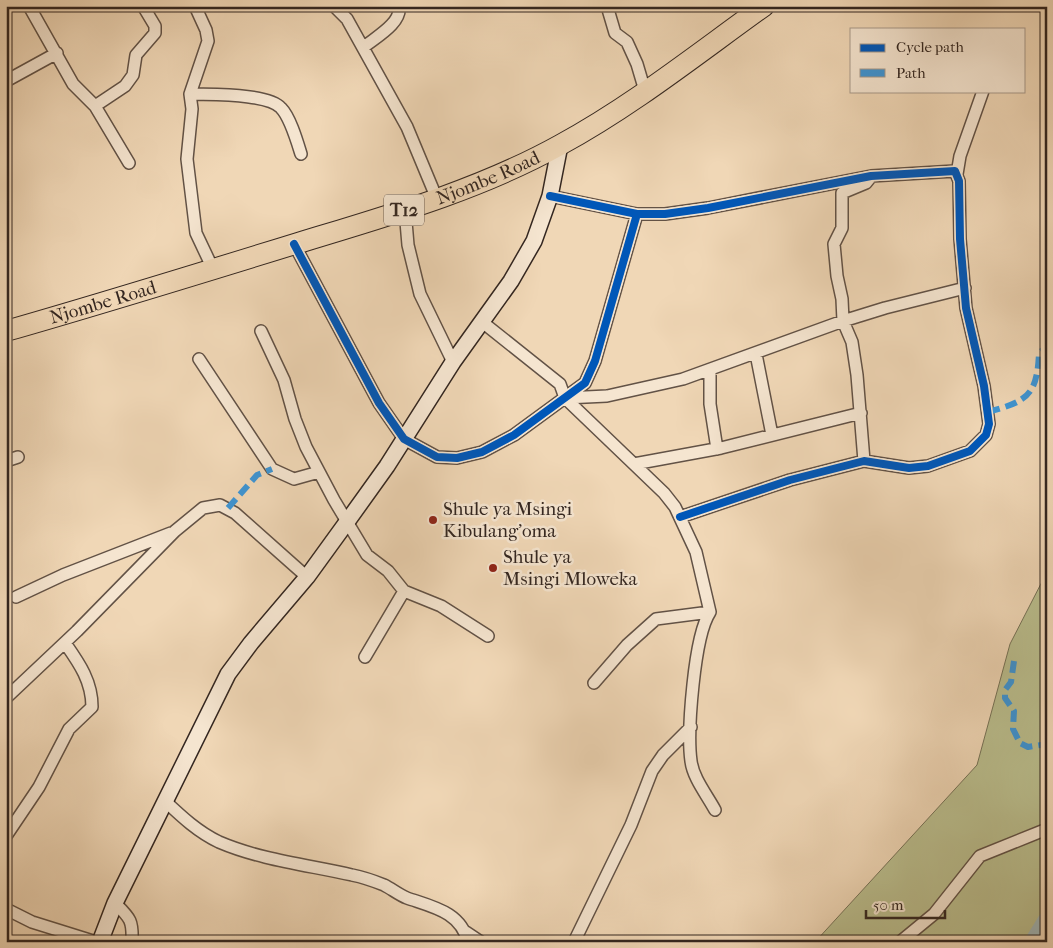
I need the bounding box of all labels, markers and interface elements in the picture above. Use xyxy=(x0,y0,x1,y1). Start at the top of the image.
legend xyxy=(850,28,1026,92)
text: Cycle path xyxy=(896,38,964,56)
text: Path xyxy=(896,64,926,82)
street label: Njombe Road xyxy=(433,146,544,209)
road number: T12 xyxy=(384,194,424,226)
street label: Njombe Road xyxy=(47,276,160,329)
place label: Shule ya Msingi Kibulang'oma xyxy=(443,498,573,542)
marker: Shule ya Msingi Kibulang'oma xyxy=(427,514,439,526)
place label: Shule ya Msingi Mloweka xyxy=(503,546,638,590)
marker: Shule ya Msingi Mloweka xyxy=(487,562,499,574)
scale bar xyxy=(866,888,944,920)
text: 50 m xyxy=(873,896,904,914)

